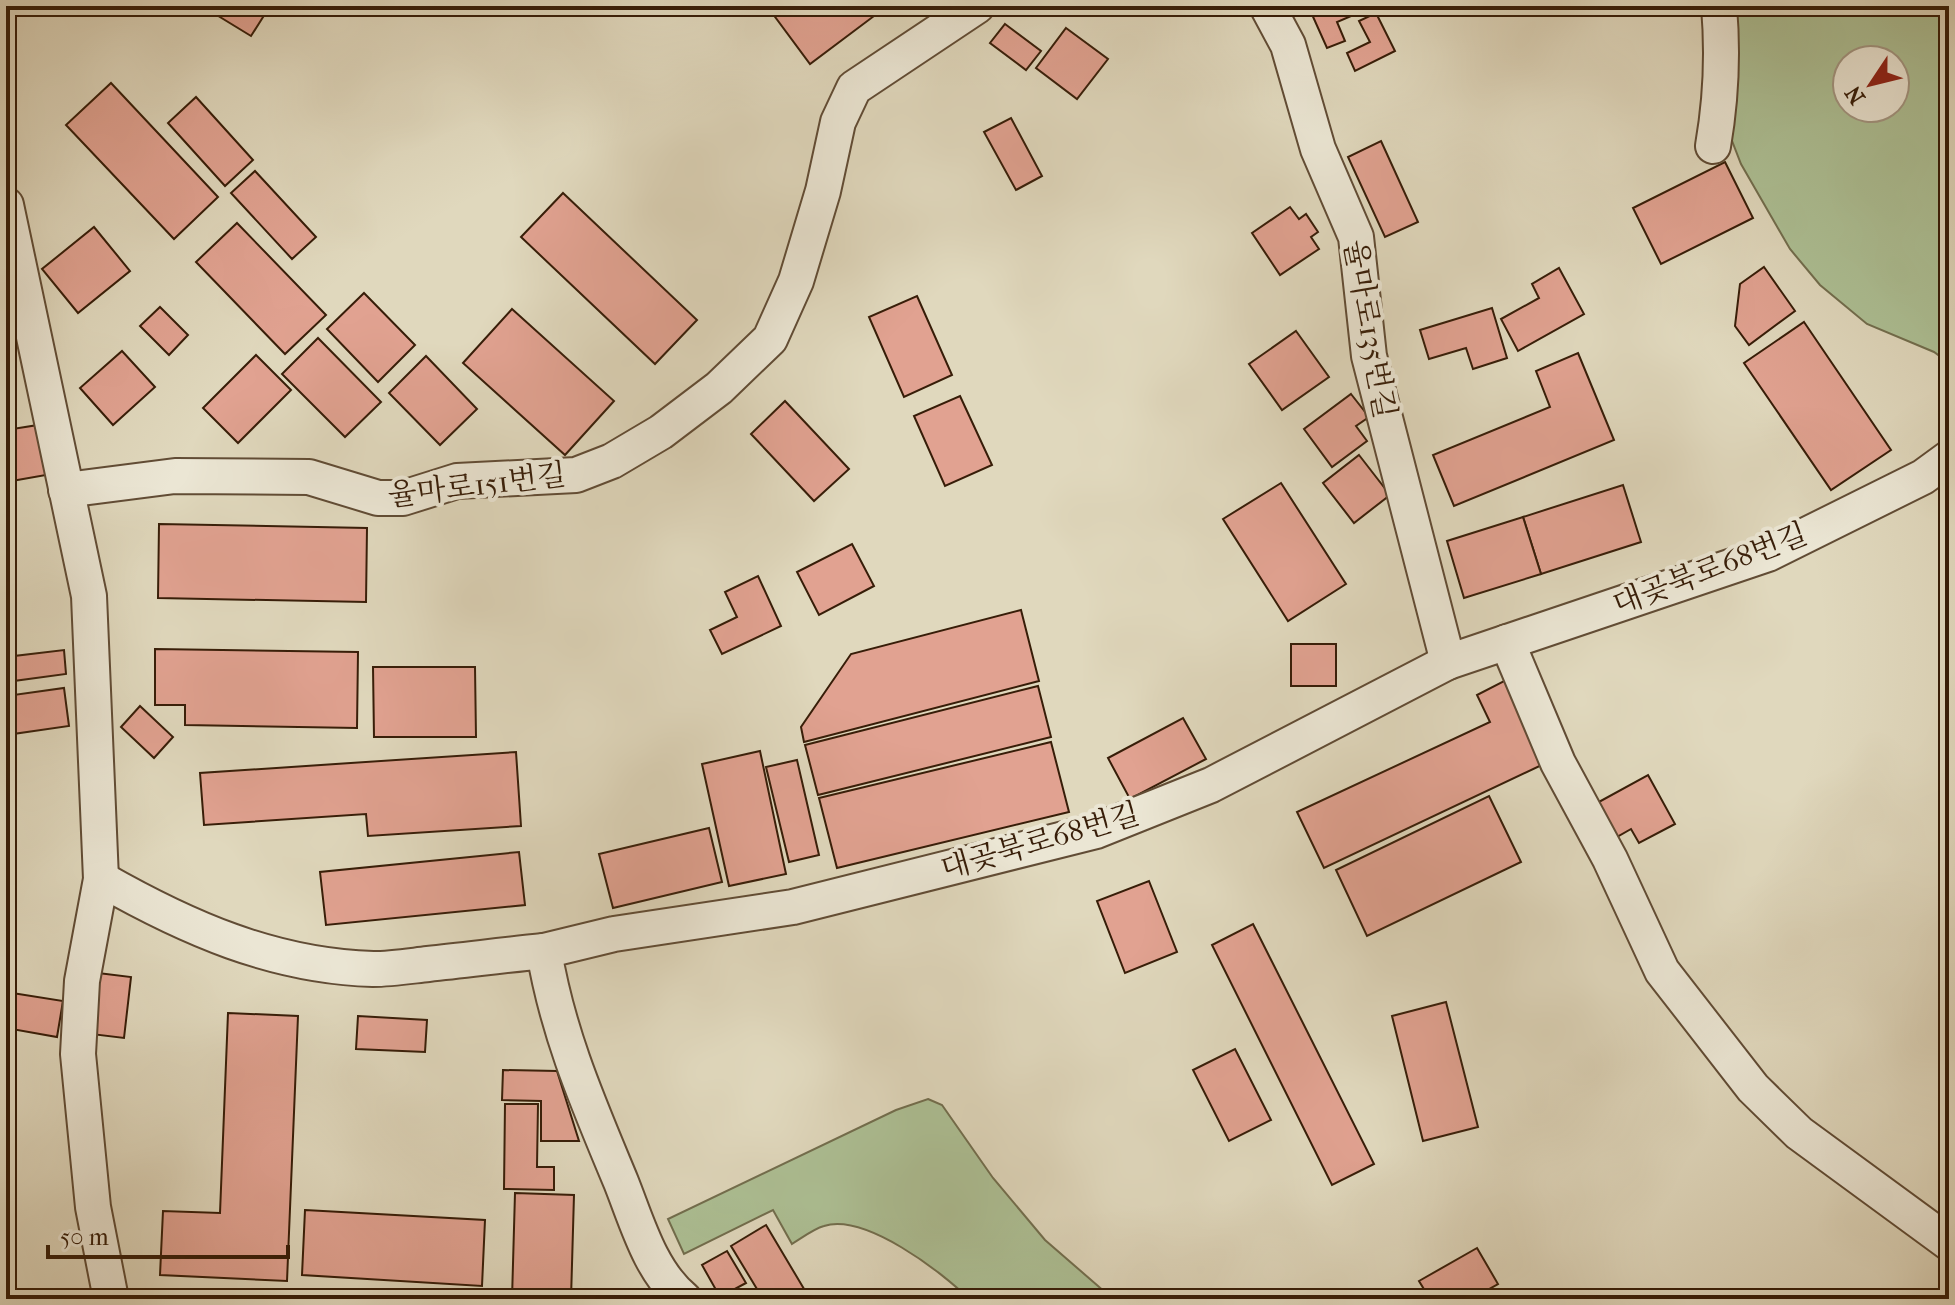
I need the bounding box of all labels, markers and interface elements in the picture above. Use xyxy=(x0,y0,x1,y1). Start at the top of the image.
north arrow xyxy=(1831,44,1911,124)
text: N xyxy=(1840,80,1871,109)
street label: 율마로135번길 xyxy=(1337,237,1402,421)
street label: 율마로151번길 xyxy=(386,457,568,514)
street label: 대곶북로68번길 xyxy=(1608,516,1812,623)
street label: 대곶북로68번길 xyxy=(937,796,1144,887)
scale bar xyxy=(48,1209,288,1259)
text: 50 m xyxy=(60,1223,109,1251)

